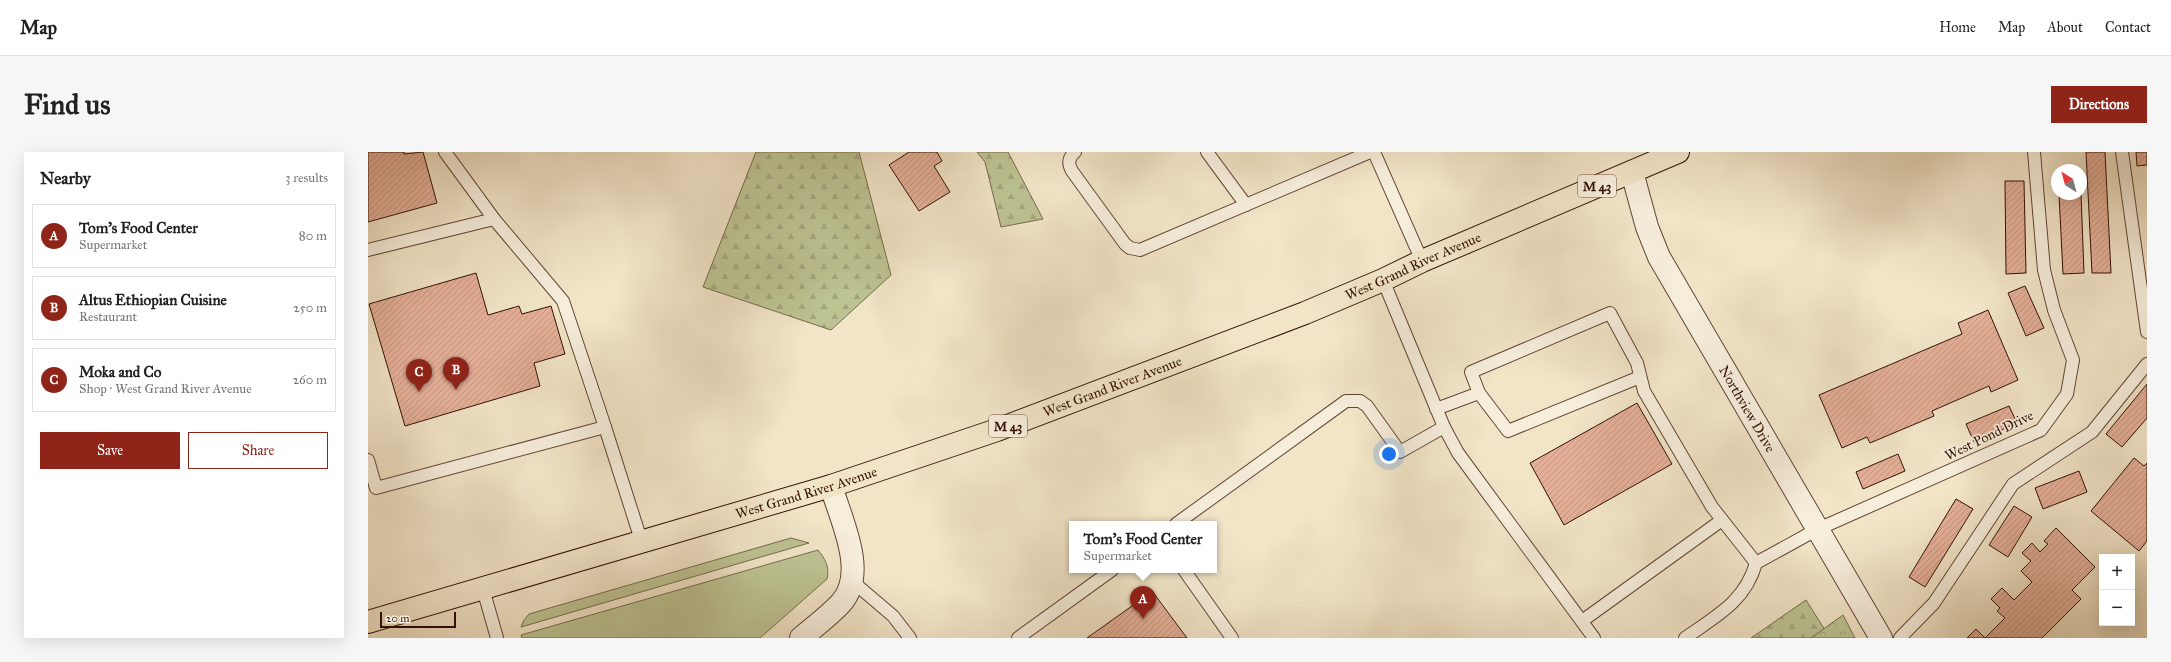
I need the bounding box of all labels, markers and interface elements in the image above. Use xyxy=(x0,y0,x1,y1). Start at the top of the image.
text: Map xyxy=(20,16,57,39)
text: Home xyxy=(1939,19,1976,36)
text: Map xyxy=(1998,19,2025,36)
text: About xyxy=(2047,19,2083,36)
text: Contact xyxy=(2105,19,2151,36)
button: Directions xyxy=(2051,86,2147,123)
text: Find us xyxy=(24,87,110,122)
north arrow xyxy=(2051,164,2087,200)
text: Nearby xyxy=(40,168,91,189)
text: 3 results xyxy=(285,170,328,186)
road number: M 43 xyxy=(1578,175,1616,197)
text: Tom's Food Center xyxy=(79,219,198,237)
text: A xyxy=(50,228,58,244)
text: 80 m xyxy=(299,228,327,244)
street label: West Grand River Avenue xyxy=(1343,229,1484,304)
text: Supermarket xyxy=(79,237,147,253)
text: Altus Ethiopian Cuisine xyxy=(79,291,227,309)
text: B xyxy=(50,300,58,316)
text: 250 m xyxy=(293,300,327,316)
text: Restaurant xyxy=(79,309,137,325)
street label: West Grand River Avenue xyxy=(1041,353,1184,421)
pin: B xyxy=(443,357,469,390)
pin: C xyxy=(406,359,432,392)
text: Moka and Co xyxy=(79,363,162,381)
street label: Northview Drive xyxy=(1715,363,1779,456)
text: C xyxy=(50,372,58,388)
text: 260 m xyxy=(293,372,327,388)
text: Shop · West Grand River Avenue xyxy=(79,381,252,397)
street label: West Pond Drive xyxy=(1942,407,2036,464)
road number: M 43 xyxy=(989,415,1027,437)
button: Save xyxy=(40,432,180,469)
button: Share xyxy=(188,432,328,469)
your location xyxy=(1379,444,1399,464)
street label: West Grand River Avenue xyxy=(734,463,879,523)
popup xyxy=(1069,521,1217,573)
text: Tom's Food Center xyxy=(1084,530,1202,548)
text: Supermarket xyxy=(1084,548,1152,564)
map controls xyxy=(2099,554,2135,626)
button: + xyxy=(2099,554,2135,590)
pin: A xyxy=(1130,586,1156,619)
button: − xyxy=(2099,590,2135,626)
scale bar xyxy=(380,610,456,629)
text: 20 m xyxy=(386,612,409,625)

